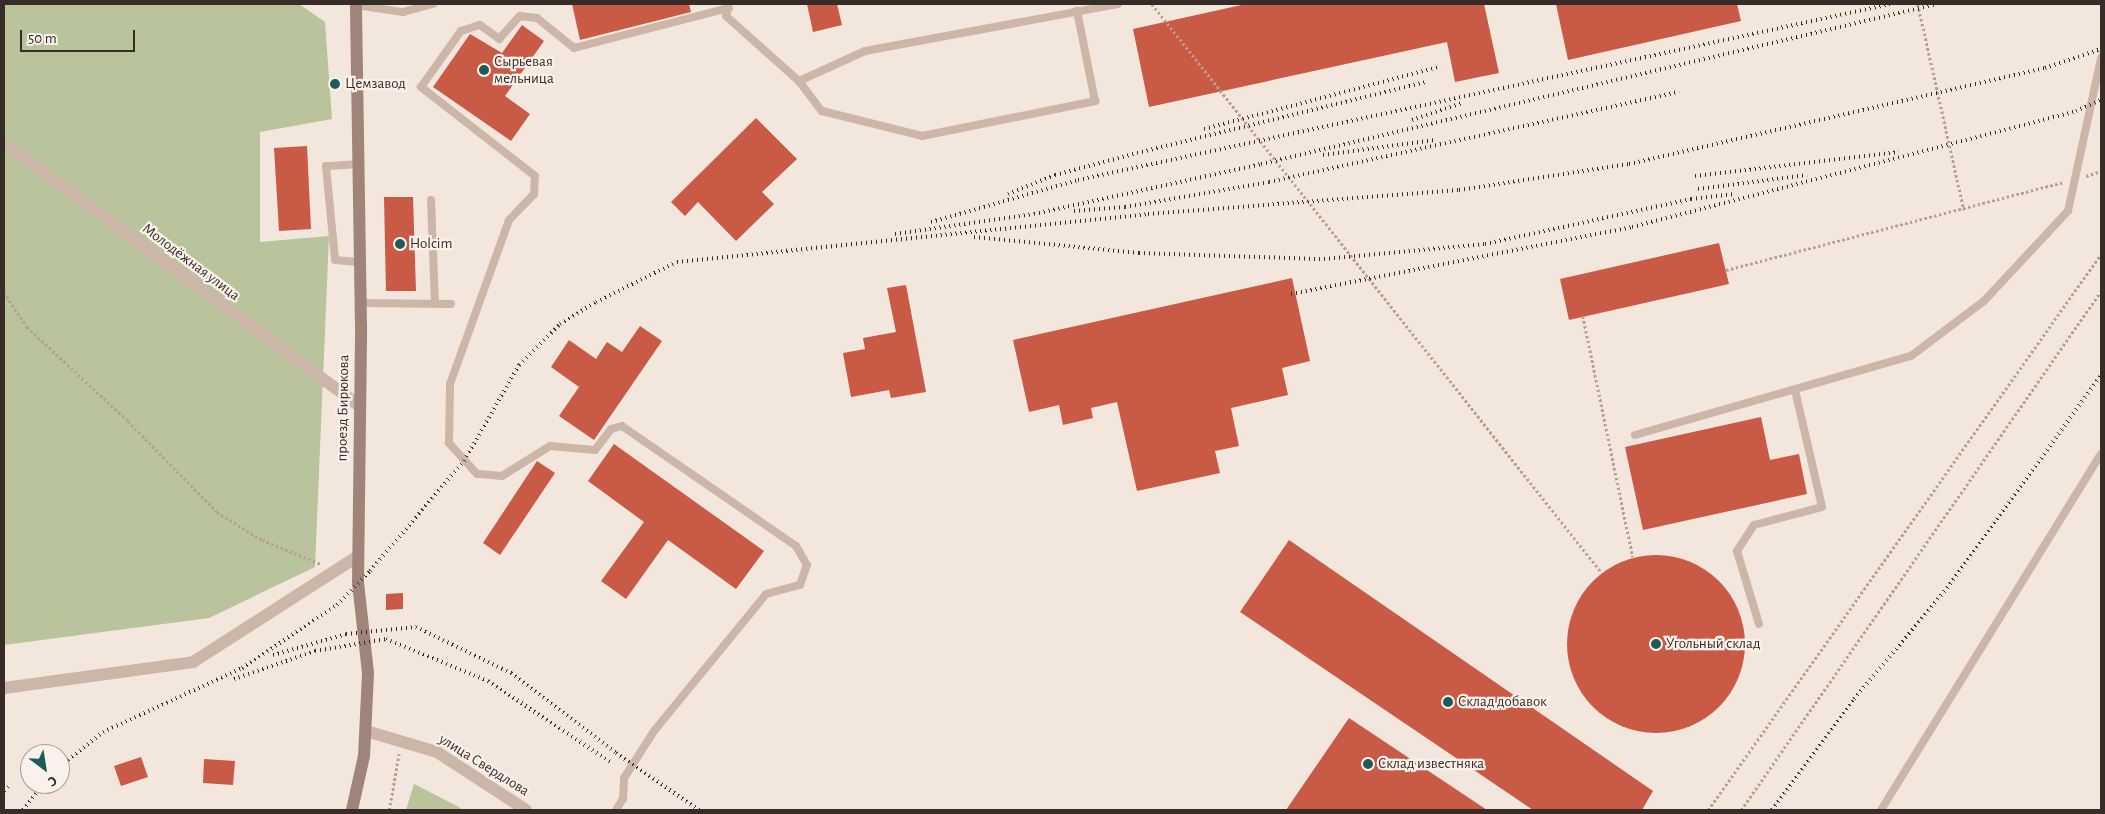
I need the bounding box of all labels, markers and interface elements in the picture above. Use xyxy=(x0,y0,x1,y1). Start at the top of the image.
scale bar xyxy=(22,20,138,52)
text: 50 m xyxy=(28,31,57,46)
place label: Сырьевая мельница xyxy=(494,52,554,87)
marker: Сырьевая мельница xyxy=(478,64,490,76)
place label: Цемзавод xyxy=(345,75,406,93)
marker: Цемзавод xyxy=(329,78,341,90)
street label: Молодёжная улица xyxy=(139,220,243,304)
place label: Holcim xyxy=(410,235,452,253)
marker: Holcim xyxy=(394,238,406,250)
street label: проезд Бирюкова xyxy=(333,354,353,462)
place label: Угольный склад xyxy=(1666,635,1760,653)
marker: Угольный склад xyxy=(1650,638,1662,650)
place label: Склад добавок xyxy=(1458,693,1547,711)
marker: Склад добавок xyxy=(1442,696,1454,708)
street label: улица Свердлова xyxy=(435,730,533,800)
north arrow xyxy=(20,744,70,794)
place label: Склад известняка xyxy=(1378,755,1484,773)
marker: Склад известняка xyxy=(1362,758,1374,770)
text: С xyxy=(45,773,59,789)

